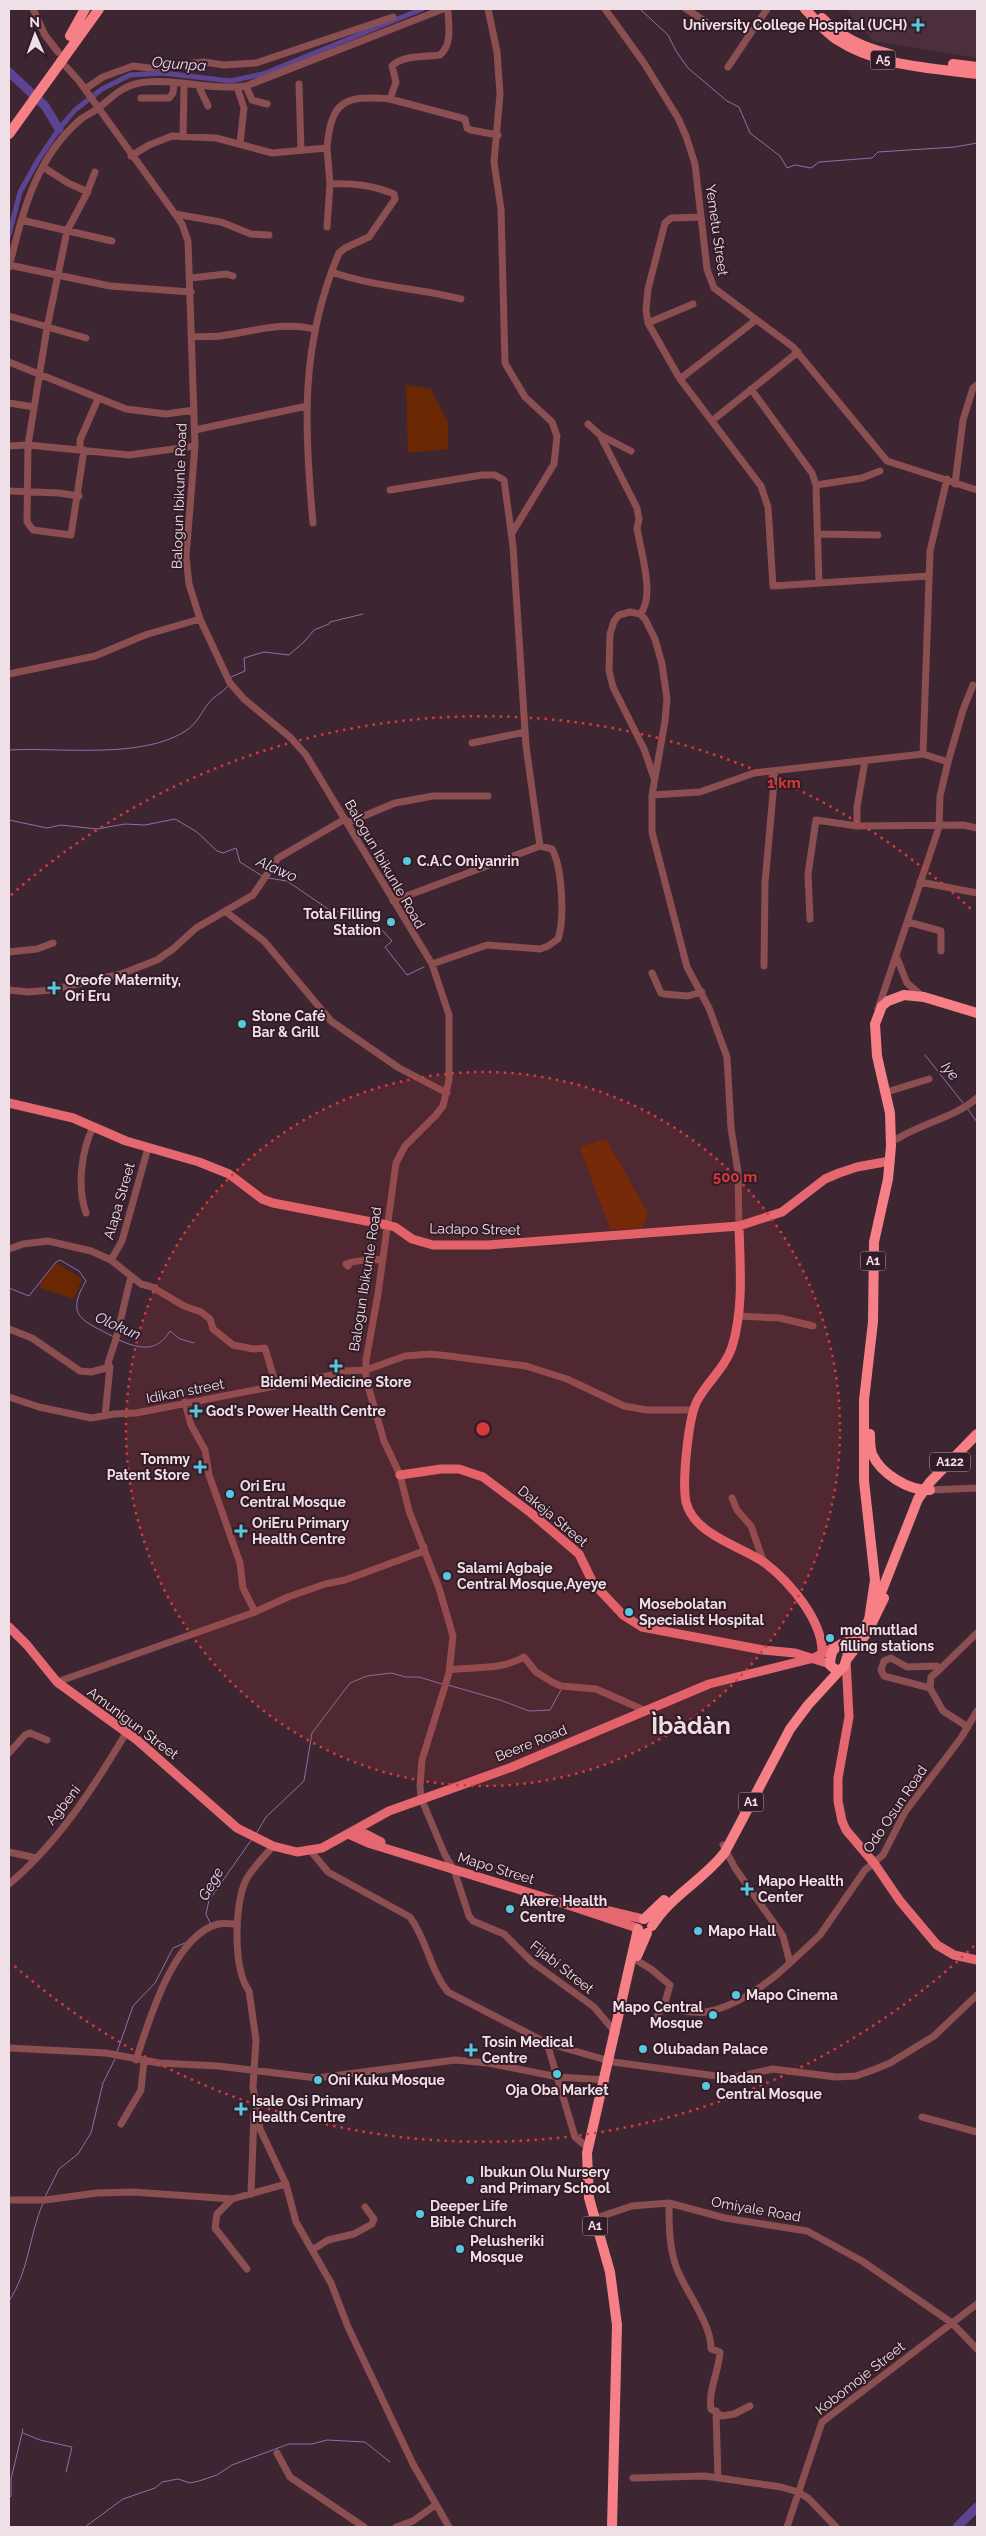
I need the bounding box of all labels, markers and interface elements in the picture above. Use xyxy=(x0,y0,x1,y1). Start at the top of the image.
north arrow xyxy=(10,10,60,60)
text: N xyxy=(29,14,40,30)
place label: University College Hospital (UCH) xyxy=(683,17,907,33)
marker: University College Hospital (UCH) xyxy=(911,18,925,32)
road number: A5 xyxy=(870,50,896,70)
water label: Ogunpa xyxy=(151,53,207,75)
street label: Yemetu Street xyxy=(703,183,731,277)
street label: Balogun Ibikunle Road xyxy=(168,423,190,569)
text: 1 km xyxy=(767,774,801,792)
street label: Balogun Ibikunle Road xyxy=(342,797,428,931)
water label: Alawo xyxy=(253,852,300,886)
place label: C.A.C Oniyanrin xyxy=(417,853,519,869)
marker: C.A.C Oniyanrin xyxy=(401,855,413,867)
place label: Total Filling Station xyxy=(303,906,381,938)
marker: Total Filling Station xyxy=(385,916,397,928)
place label: Oreofe Maternity, Ori Eru xyxy=(65,972,181,1004)
marker: Oreofe Maternity, Ori Eru xyxy=(47,981,61,995)
place label: Stone Café Bar & Grill xyxy=(252,1008,326,1040)
marker: Stone Café Bar & Grill xyxy=(236,1018,248,1030)
water label: Iye xyxy=(937,1058,963,1084)
street label: Alapa Street xyxy=(100,1160,138,1241)
text: 500 m xyxy=(713,1168,757,1186)
street label: Balogun Ibikunle Road xyxy=(346,1206,384,1352)
street label: Ladapo Street xyxy=(429,1220,521,1238)
road number: A1 xyxy=(860,1252,886,1270)
water label: Olokun xyxy=(92,1308,144,1344)
marker: Bidemi Medicine Store xyxy=(330,1360,342,1372)
place label: Bidemi Medicine Store xyxy=(261,1374,412,1390)
street label: Idikan street xyxy=(145,1376,226,1406)
place label: God's Power Health Centre xyxy=(206,1403,387,1419)
marker: God's Power Health Centre xyxy=(190,1405,202,1417)
centre of rings xyxy=(474,1420,492,1438)
place label: Tommy Patent Store xyxy=(107,1451,191,1483)
road number: A122 xyxy=(930,1452,970,1471)
marker: Tommy Patent Store xyxy=(194,1461,206,1473)
place label: Ori Eru Central Mosque xyxy=(240,1478,347,1510)
street label: Dakeja Street xyxy=(515,1482,591,1550)
marker: Ori Eru Central Mosque xyxy=(224,1488,236,1500)
place label: OriEru Primary Health Centre xyxy=(252,1515,350,1547)
marker: OriEru Primary Health Centre xyxy=(234,1524,248,1538)
place label: Salami Agbaje Central Mosque,Ayeye xyxy=(457,1560,607,1592)
marker: Salami Agbaje Central Mosque,Ayeye xyxy=(441,1570,453,1582)
place label: Mosebolatan Specialist Hospital xyxy=(639,1596,764,1628)
marker: Mosebolatan Specialist Hospital xyxy=(623,1606,635,1618)
place label: mol mutlad filling stations xyxy=(840,1622,934,1654)
marker: mol mutlad filling stations xyxy=(824,1632,836,1644)
street label: Amunigun Street xyxy=(85,1684,182,1762)
district label: Ìbàdàn xyxy=(651,1711,731,1740)
street label: Beere Road xyxy=(493,1721,569,1765)
street label: Odo Osun Road xyxy=(860,1762,930,1856)
street label: Agbeni xyxy=(43,1782,83,1828)
road number: A1 xyxy=(738,1792,764,1811)
street label: Mapo Street xyxy=(456,1849,536,1887)
water label: Gege xyxy=(194,1864,228,1904)
place label: Mapo Health Center xyxy=(758,1873,844,1905)
marker: Mapo Health Center xyxy=(740,1882,754,1896)
place label: Akere Health Centre xyxy=(520,1893,607,1925)
marker: Akere Health Centre xyxy=(504,1903,516,1915)
place label: Mapo Hall xyxy=(708,1923,777,1939)
marker: Mapo Hall xyxy=(692,1925,704,1937)
street label: Fijabi Street xyxy=(527,1937,597,1997)
place label: Mapo Cinema xyxy=(746,1987,838,2003)
marker: Mapo Cinema xyxy=(730,1989,742,2001)
place label: Mapo Central Mosque xyxy=(613,1999,704,2031)
marker: Mapo Central Mosque xyxy=(707,2009,719,2021)
place label: Tosin Medical Centre xyxy=(482,2034,574,2066)
place label: Olubadan Palace xyxy=(653,2041,768,2057)
marker: Tosin Medical Centre xyxy=(464,2043,478,2057)
marker: Olubadan Palace xyxy=(637,2043,649,2055)
marker: Oja Oba Market xyxy=(551,2068,563,2080)
place label: Ibadan Central Mosque xyxy=(716,2070,823,2102)
place label: Oni Kuku Mosque xyxy=(328,2072,445,2088)
marker: Oni Kuku Mosque xyxy=(312,2074,324,2086)
marker: Ibadan Central Mosque xyxy=(700,2080,712,2092)
place label: Oja Oba Market xyxy=(505,2082,609,2098)
place label: Isale Osi Primary Health Centre xyxy=(252,2093,364,2125)
marker: Isale Osi Primary Health Centre xyxy=(234,2102,248,2116)
place label: Ibukun Olu Nursery and Primary School xyxy=(480,2164,611,2196)
marker: Ibukun Olu Nursery and Primary School xyxy=(464,2174,476,2186)
street label: Omiyale Road xyxy=(710,2193,802,2225)
place label: Deeper Life Bible Church xyxy=(430,2198,517,2230)
marker: Deeper Life Bible Church xyxy=(414,2208,426,2220)
road number: A1 xyxy=(582,2216,608,2236)
place label: Pelusheriki Mosque xyxy=(470,2233,544,2265)
marker: Pelusheriki Mosque xyxy=(454,2243,466,2255)
street label: Kobomoje Street xyxy=(812,2338,908,2418)

